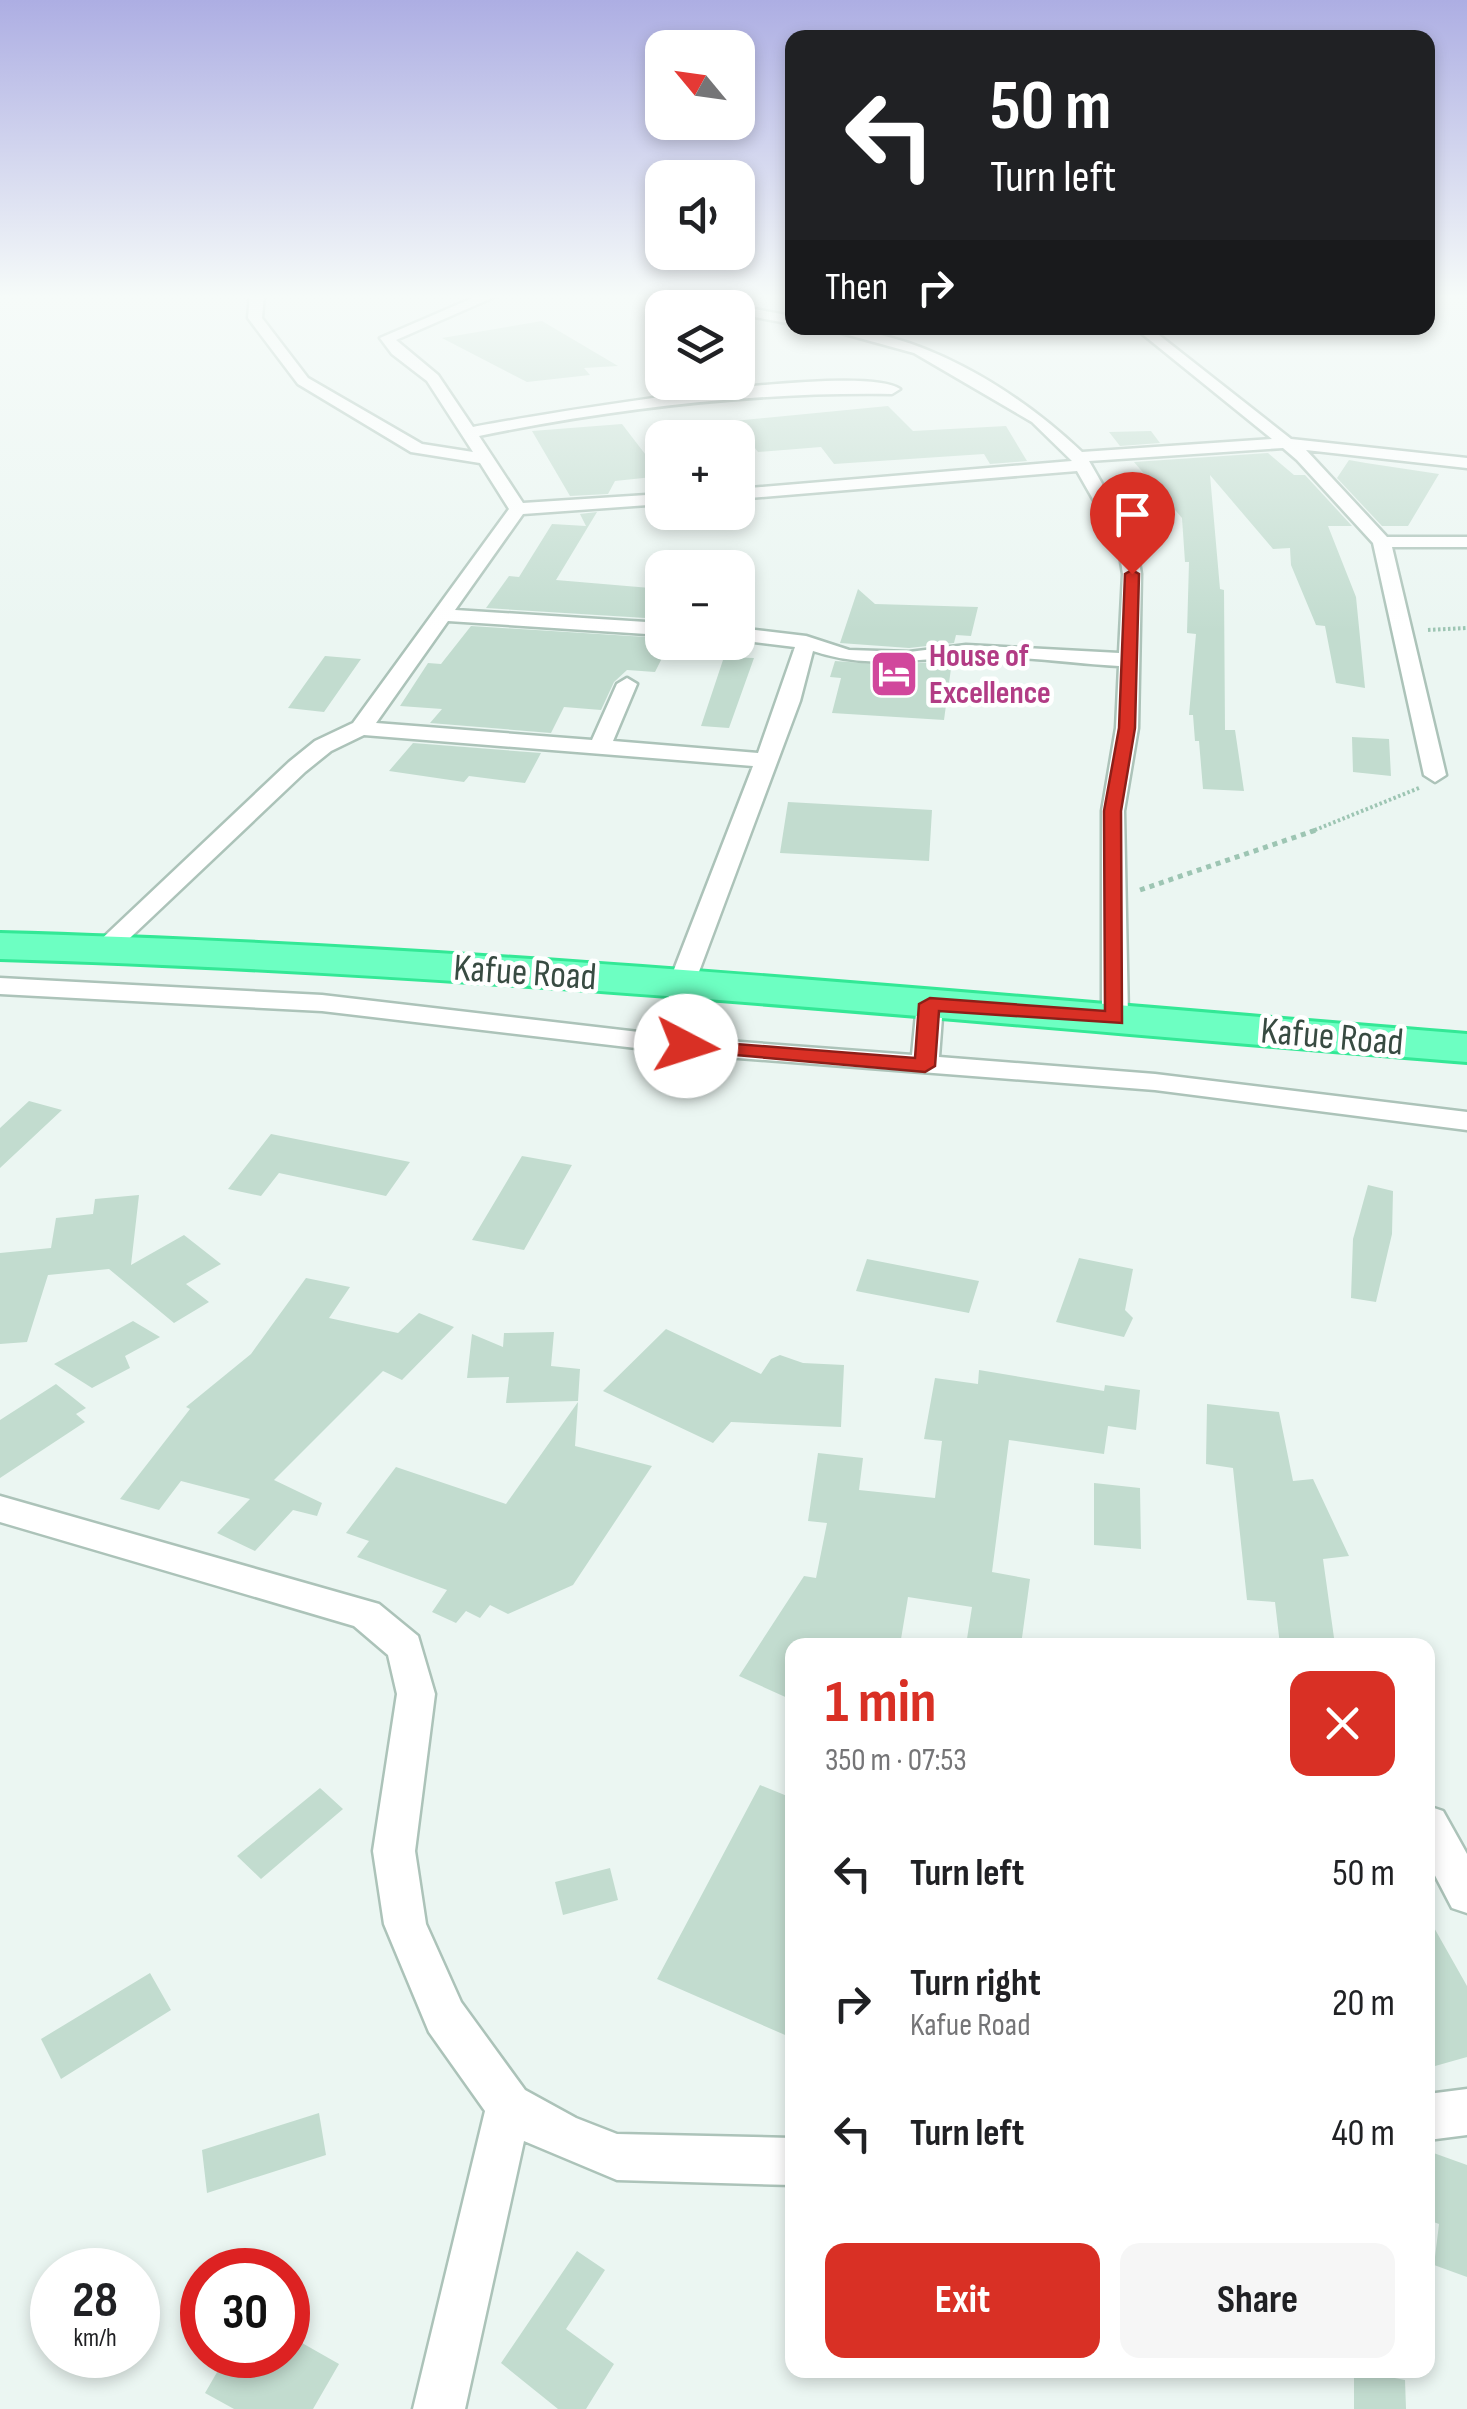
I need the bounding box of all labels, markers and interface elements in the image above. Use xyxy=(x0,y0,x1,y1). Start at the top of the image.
north arrow xyxy=(645,30,755,140)
map controls xyxy=(645,30,755,660)
text: 50 m xyxy=(990,65,1111,149)
icon: left xyxy=(825,70,955,200)
text: Turn left xyxy=(990,150,1116,205)
button: sound xyxy=(645,160,755,270)
icon: right xyxy=(908,260,963,315)
text: Then xyxy=(825,265,888,310)
button: layers xyxy=(645,290,755,400)
button: + xyxy=(645,420,755,530)
pin xyxy=(1090,472,1175,575)
icon: arrive xyxy=(1105,487,1160,542)
button: − xyxy=(645,550,755,660)
place label: House of Excellence xyxy=(929,637,1051,713)
hotel icon: House of Excellence xyxy=(868,648,920,700)
street label: Kafue Road xyxy=(452,946,598,1000)
position arrow xyxy=(634,994,738,1098)
street label: Kafue Road xyxy=(1259,1008,1405,1066)
text: 1 min xyxy=(825,1667,937,1739)
button: close xyxy=(1290,1671,1395,1776)
text: 350 m · 07:53 xyxy=(825,1741,967,1780)
icon: left xyxy=(825,1846,880,1901)
text: Turn left xyxy=(910,1851,1024,1896)
text: 50 m xyxy=(1332,1851,1395,1896)
text: Turn right xyxy=(910,1961,1041,2006)
icon: right xyxy=(825,1976,880,2031)
text: 20 m xyxy=(1332,1981,1395,2026)
text: Kafue Road xyxy=(910,2006,1031,2045)
icon: left xyxy=(825,2106,880,2161)
text: Turn left xyxy=(910,2111,1024,2156)
text: 40 m xyxy=(1332,2111,1395,2156)
button: Exit xyxy=(825,2243,1100,2358)
button: Share xyxy=(1120,2243,1395,2358)
speed limit sign: 30 xyxy=(180,2248,310,2378)
text: 28 xyxy=(72,2271,118,2331)
text: km/h xyxy=(73,2323,117,2354)

